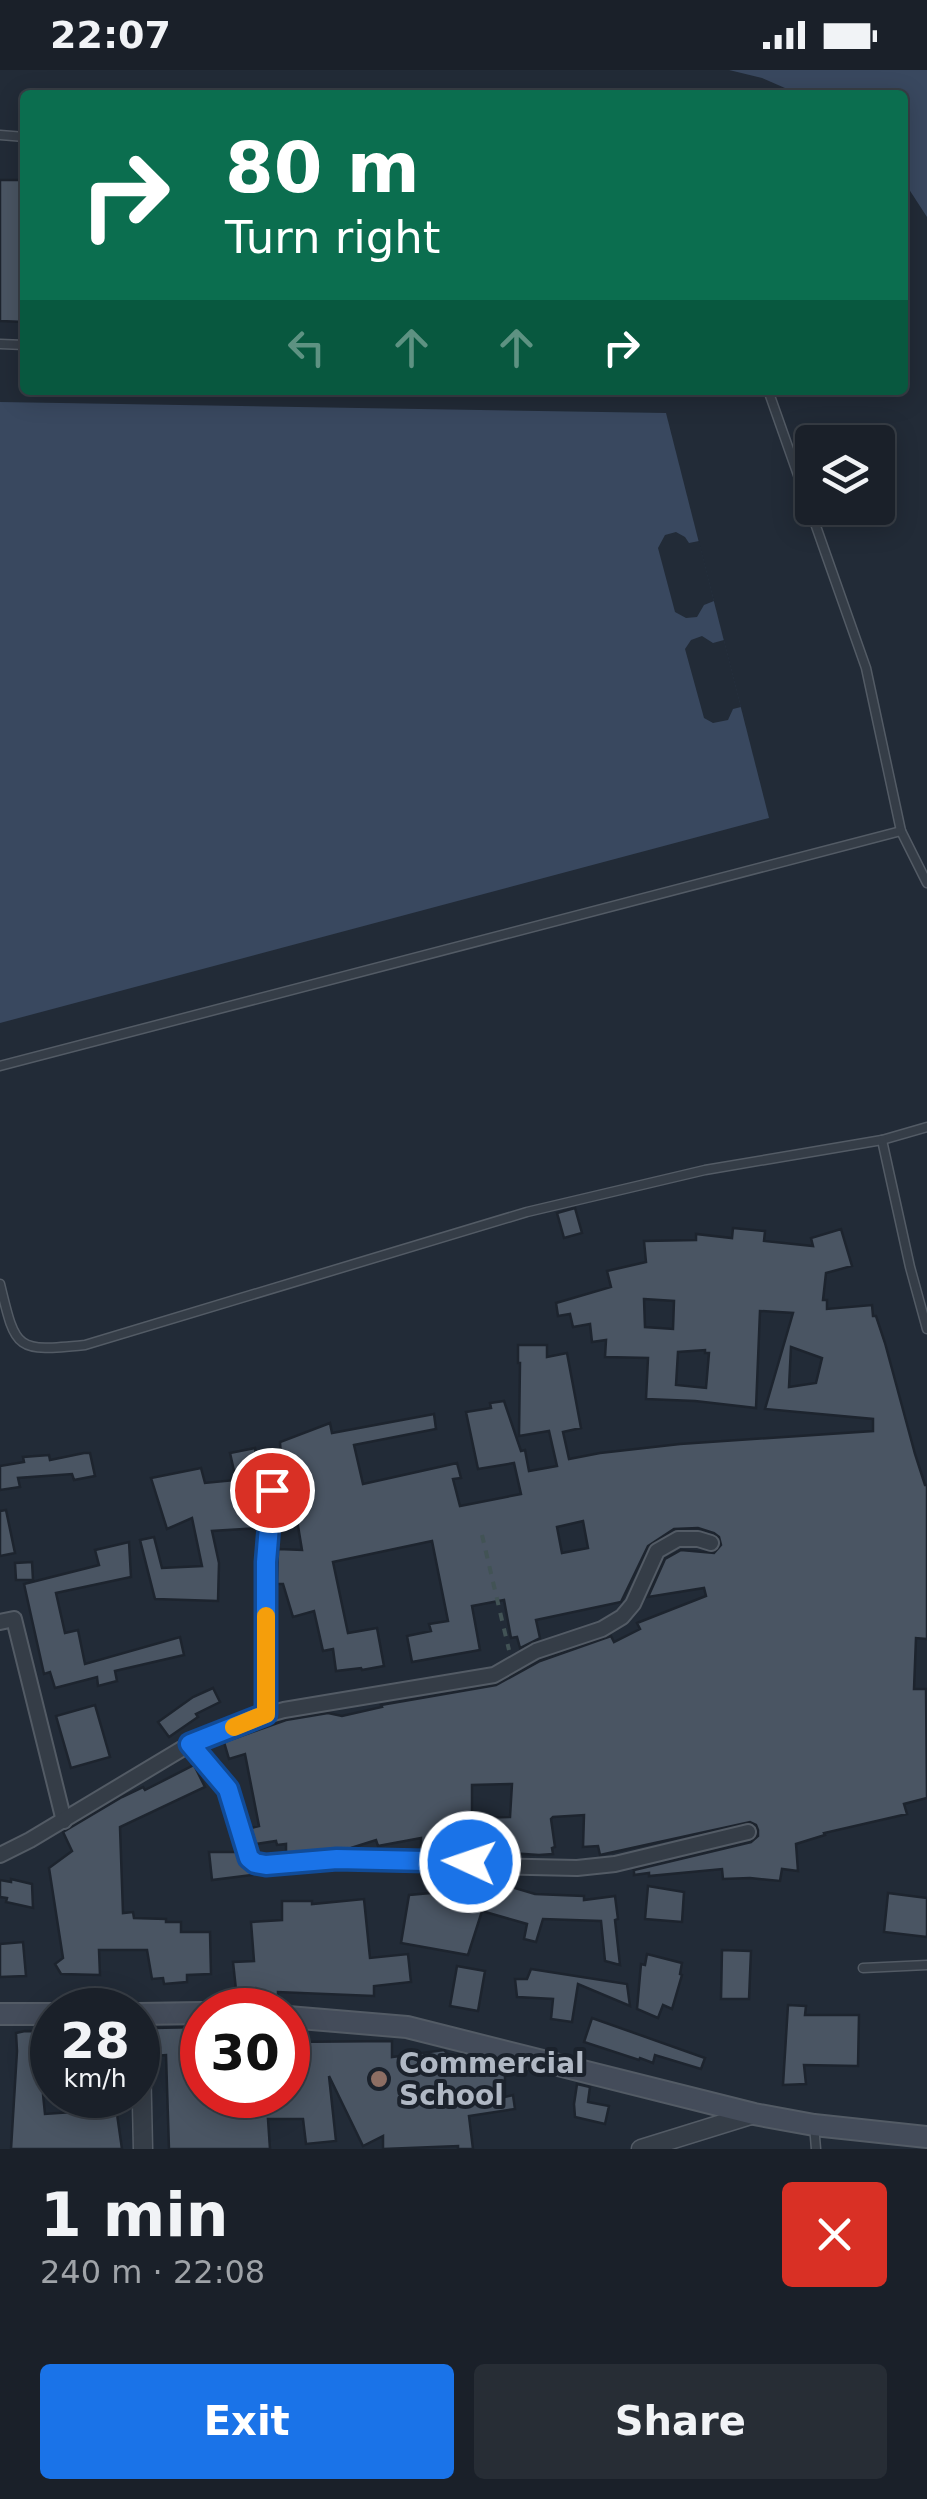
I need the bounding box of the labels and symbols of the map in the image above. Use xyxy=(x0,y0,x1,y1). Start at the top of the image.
pin xyxy=(230,1448,315,1533)
position arrow xyxy=(418,1810,522,1914)
speed limit sign: 30 xyxy=(180,1988,310,2118)
place label: Commercial School xyxy=(399,2047,585,2112)
marker: Commercial School xyxy=(368,2068,390,2090)

